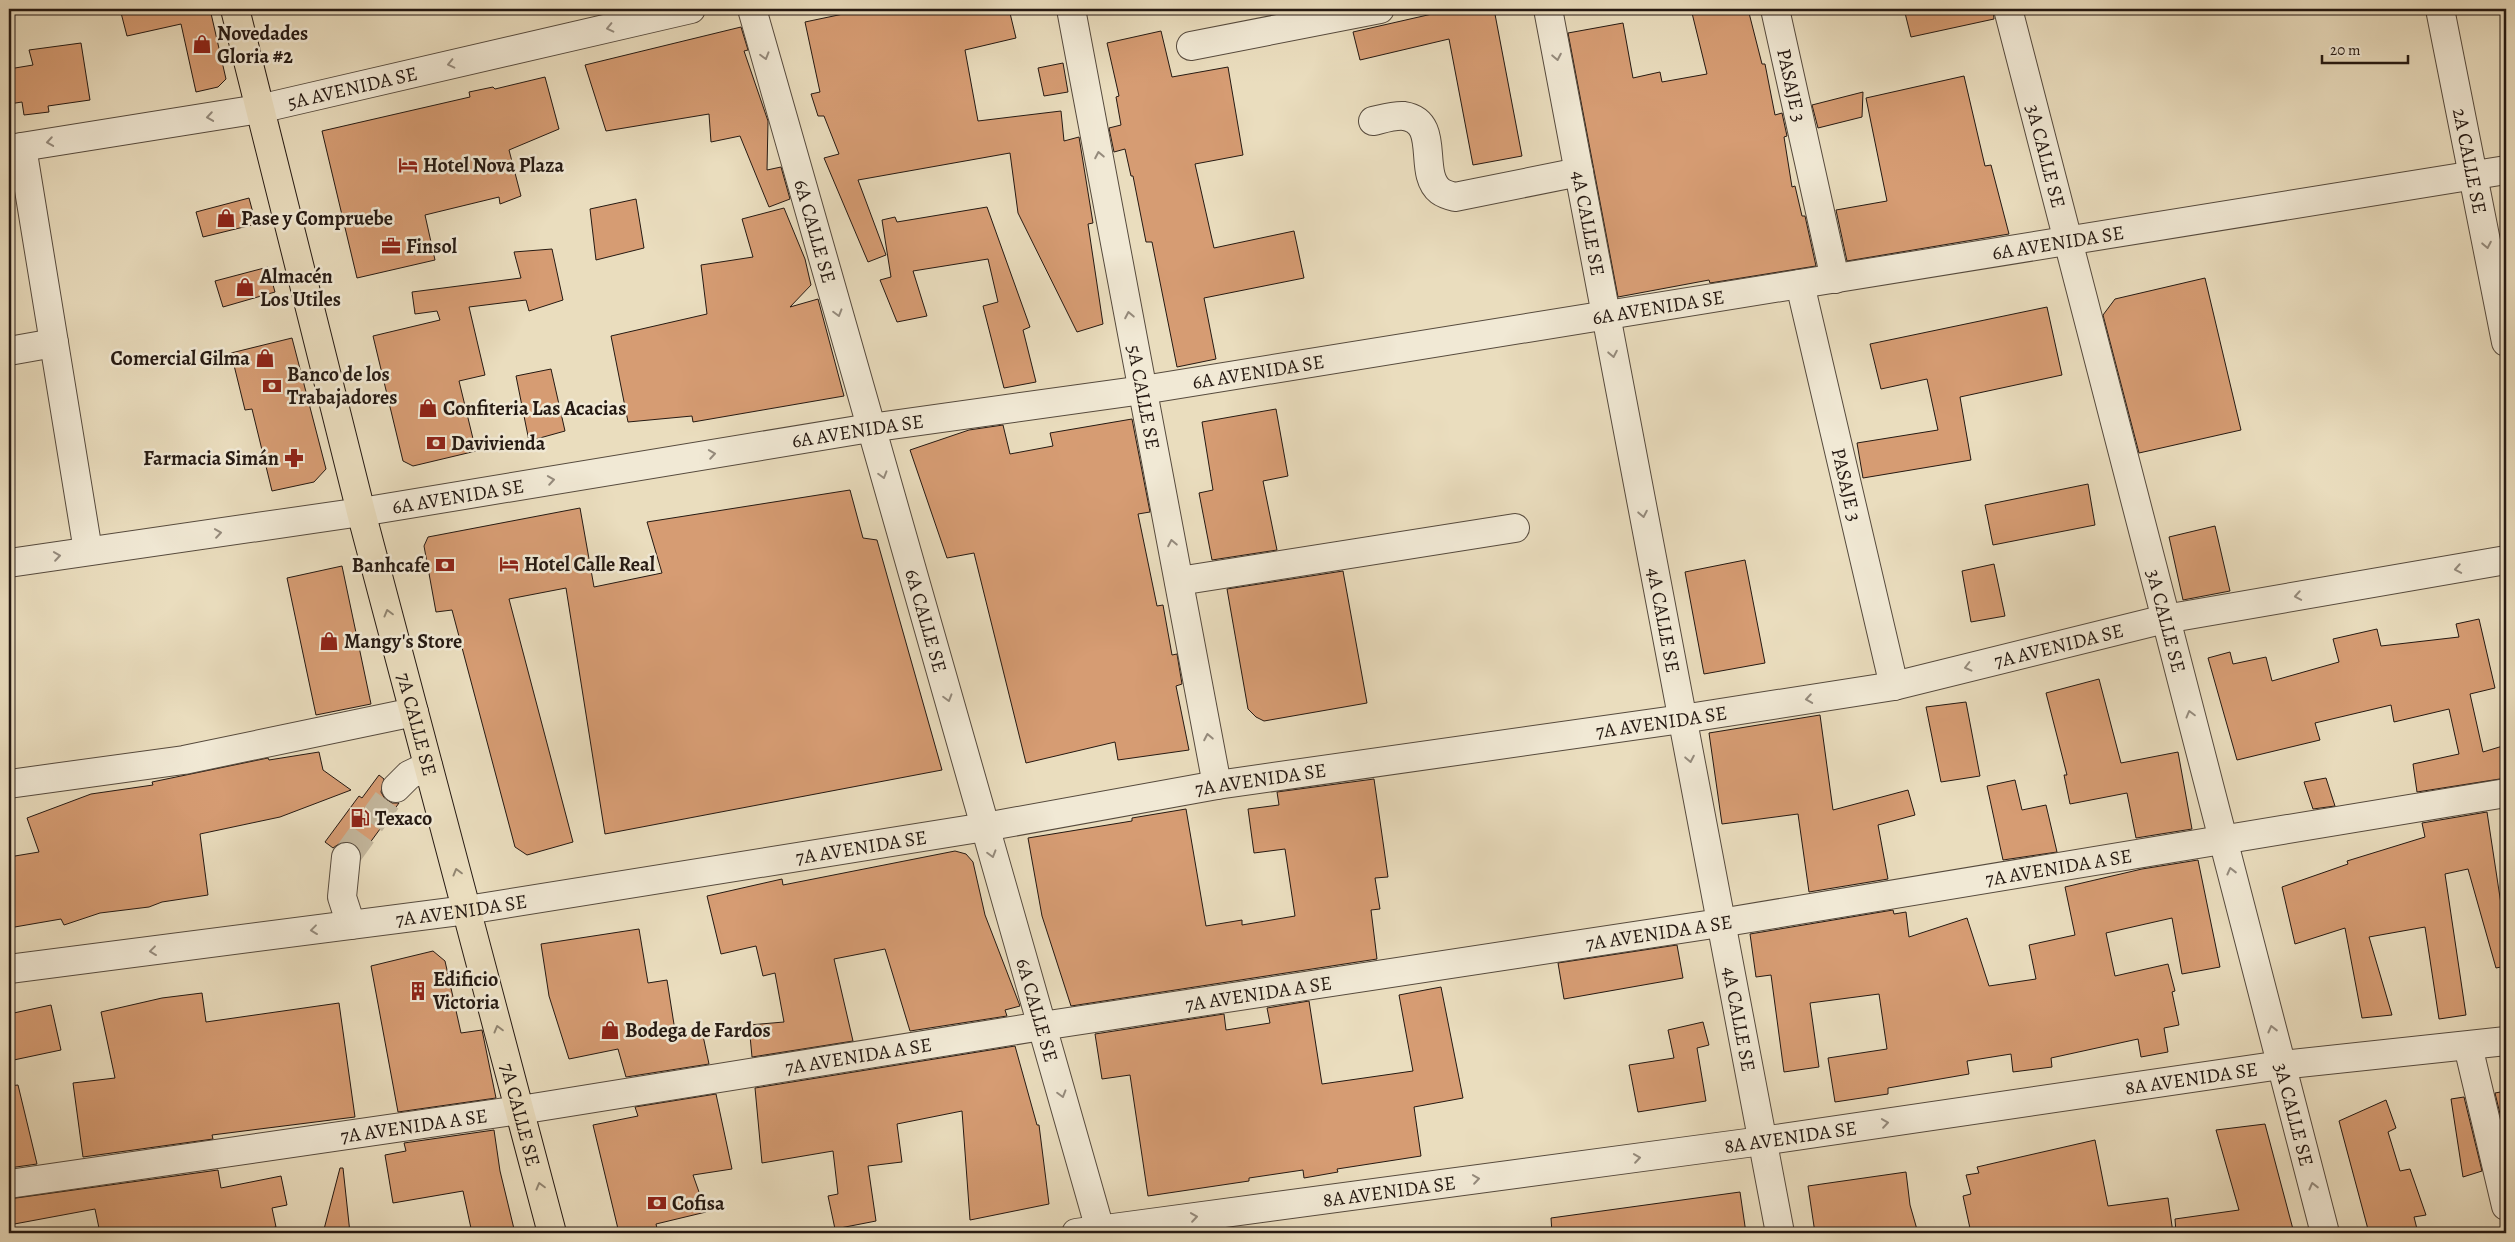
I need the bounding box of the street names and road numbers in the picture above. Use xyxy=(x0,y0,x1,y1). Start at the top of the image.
street label: PASAJE 3 xyxy=(1770,46,1813,125)
street label: 5A AVENIDA SE xyxy=(285,60,420,116)
street label: 3A CALLE SE xyxy=(2019,102,2072,211)
street label: 2A CALLE SE xyxy=(2446,106,2493,216)
street label: 4A CALLE SE xyxy=(1565,168,1611,278)
street label: 6A CALLE SE xyxy=(787,176,842,286)
street label: 6A AVENIDA SE xyxy=(1990,219,2126,267)
street label: 6A AVENIDA SE xyxy=(1590,283,1726,331)
street label: 5A CALLE SE xyxy=(1120,343,1167,452)
street label: 6A AVENIDA SE xyxy=(1190,348,1326,396)
street label: 6A AVENIDA SE xyxy=(790,408,926,455)
street label: PASAJE 3 xyxy=(1825,445,1868,524)
street label: 6A AVENIDA SE xyxy=(390,472,526,521)
street label: 4A CALLE SE xyxy=(1640,565,1687,675)
street label: 6A CALLE SE xyxy=(898,566,954,676)
street label: 3A CALLE SE xyxy=(2140,566,2192,676)
street label: 7A AVENIDA SE xyxy=(1991,617,2126,675)
street label: 7A CALLE SE xyxy=(390,670,443,779)
street label: 7A AVENIDA SE xyxy=(1594,699,1729,745)
street label: 7A AVENIDA SE xyxy=(1193,757,1328,803)
street label: 7A AVENIDA SE xyxy=(794,824,929,871)
street label: 7A AVENIDA A SE xyxy=(1983,842,2134,893)
street label: 7A AVENIDA SE xyxy=(394,888,529,933)
street label: 7A AVENIDA A SE xyxy=(1584,908,1734,957)
street label: 6A CALLE SE xyxy=(1009,955,1065,1065)
street label: 4A CALLE SE xyxy=(1716,964,1762,1074)
street label: 7A AVENIDA A SE xyxy=(1183,969,1334,1018)
street label: 7A AVENIDA A SE xyxy=(783,1031,934,1081)
street label: 8A AVENIDA SE xyxy=(2123,1056,2260,1102)
street label: 7A CALLE SE xyxy=(494,1060,547,1169)
street label: 3A CALLE SE xyxy=(2267,1060,2320,1169)
street label: 7A AVENIDA A SE xyxy=(339,1102,489,1150)
street label: 8A AVENIDA SE xyxy=(1723,1114,1859,1160)
street label: 8A AVENIDA SE xyxy=(1321,1169,1457,1214)

